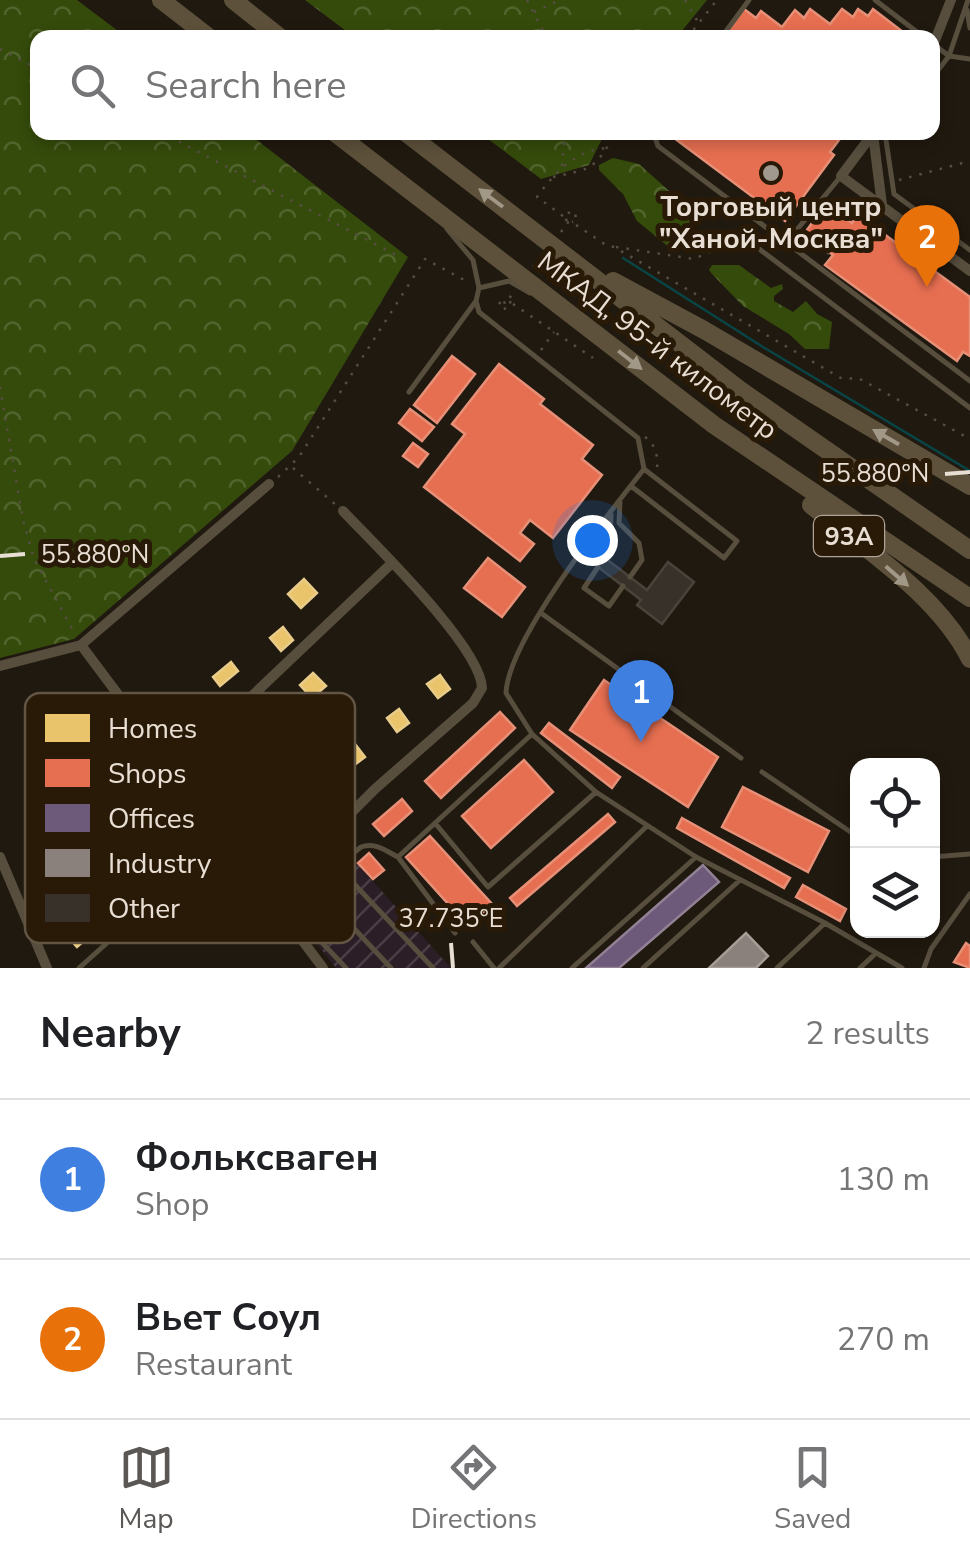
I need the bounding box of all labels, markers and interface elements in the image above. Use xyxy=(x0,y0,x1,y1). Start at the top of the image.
search box xyxy=(30,30,940,140)
icon: search xyxy=(65,58,120,113)
text: Search here xyxy=(145,60,346,111)
marker: Торговый центр "Ханой-Москва" xyxy=(760,162,782,184)
one-way arrow xyxy=(478,188,503,209)
place label: Торговый центр "Ханой-Москва" xyxy=(659,188,883,258)
pin: 2 xyxy=(894,204,960,287)
street label: МКАД, 95-й километр xyxy=(529,243,785,449)
one-way arrow xyxy=(617,349,643,370)
one-way arrow xyxy=(872,429,900,446)
text: 55.880°N xyxy=(821,457,929,491)
your location xyxy=(567,515,618,566)
road number: 93A xyxy=(814,516,884,556)
text: 55.880°N xyxy=(41,538,149,572)
one-way arrow xyxy=(884,565,909,587)
pin: 1 xyxy=(608,660,674,742)
legend xyxy=(25,693,355,943)
text: Homes xyxy=(108,710,197,748)
text: Shops xyxy=(108,755,186,793)
map controls xyxy=(850,758,940,938)
button: locate xyxy=(850,758,940,848)
text: Offices xyxy=(108,800,195,838)
text: Industry xyxy=(108,845,212,883)
button: layers xyxy=(850,848,940,938)
text: Other xyxy=(108,890,180,928)
text: 37.735°E xyxy=(399,902,503,936)
text: Nearby xyxy=(40,1005,181,1062)
text: 2 results xyxy=(805,1012,930,1055)
text: Фольксваген xyxy=(135,1132,379,1183)
text: 1 xyxy=(63,1158,82,1201)
text: 130 m xyxy=(837,1158,930,1201)
text: Shop xyxy=(135,1183,209,1226)
text: Вьет Соул xyxy=(135,1292,321,1343)
text: 2 xyxy=(63,1318,82,1361)
text: 270 m xyxy=(837,1318,930,1361)
text: Restaurant xyxy=(135,1343,292,1386)
tab: Map xyxy=(119,1440,174,1538)
tab: Directions xyxy=(411,1440,537,1538)
tab: Saved xyxy=(774,1440,851,1538)

